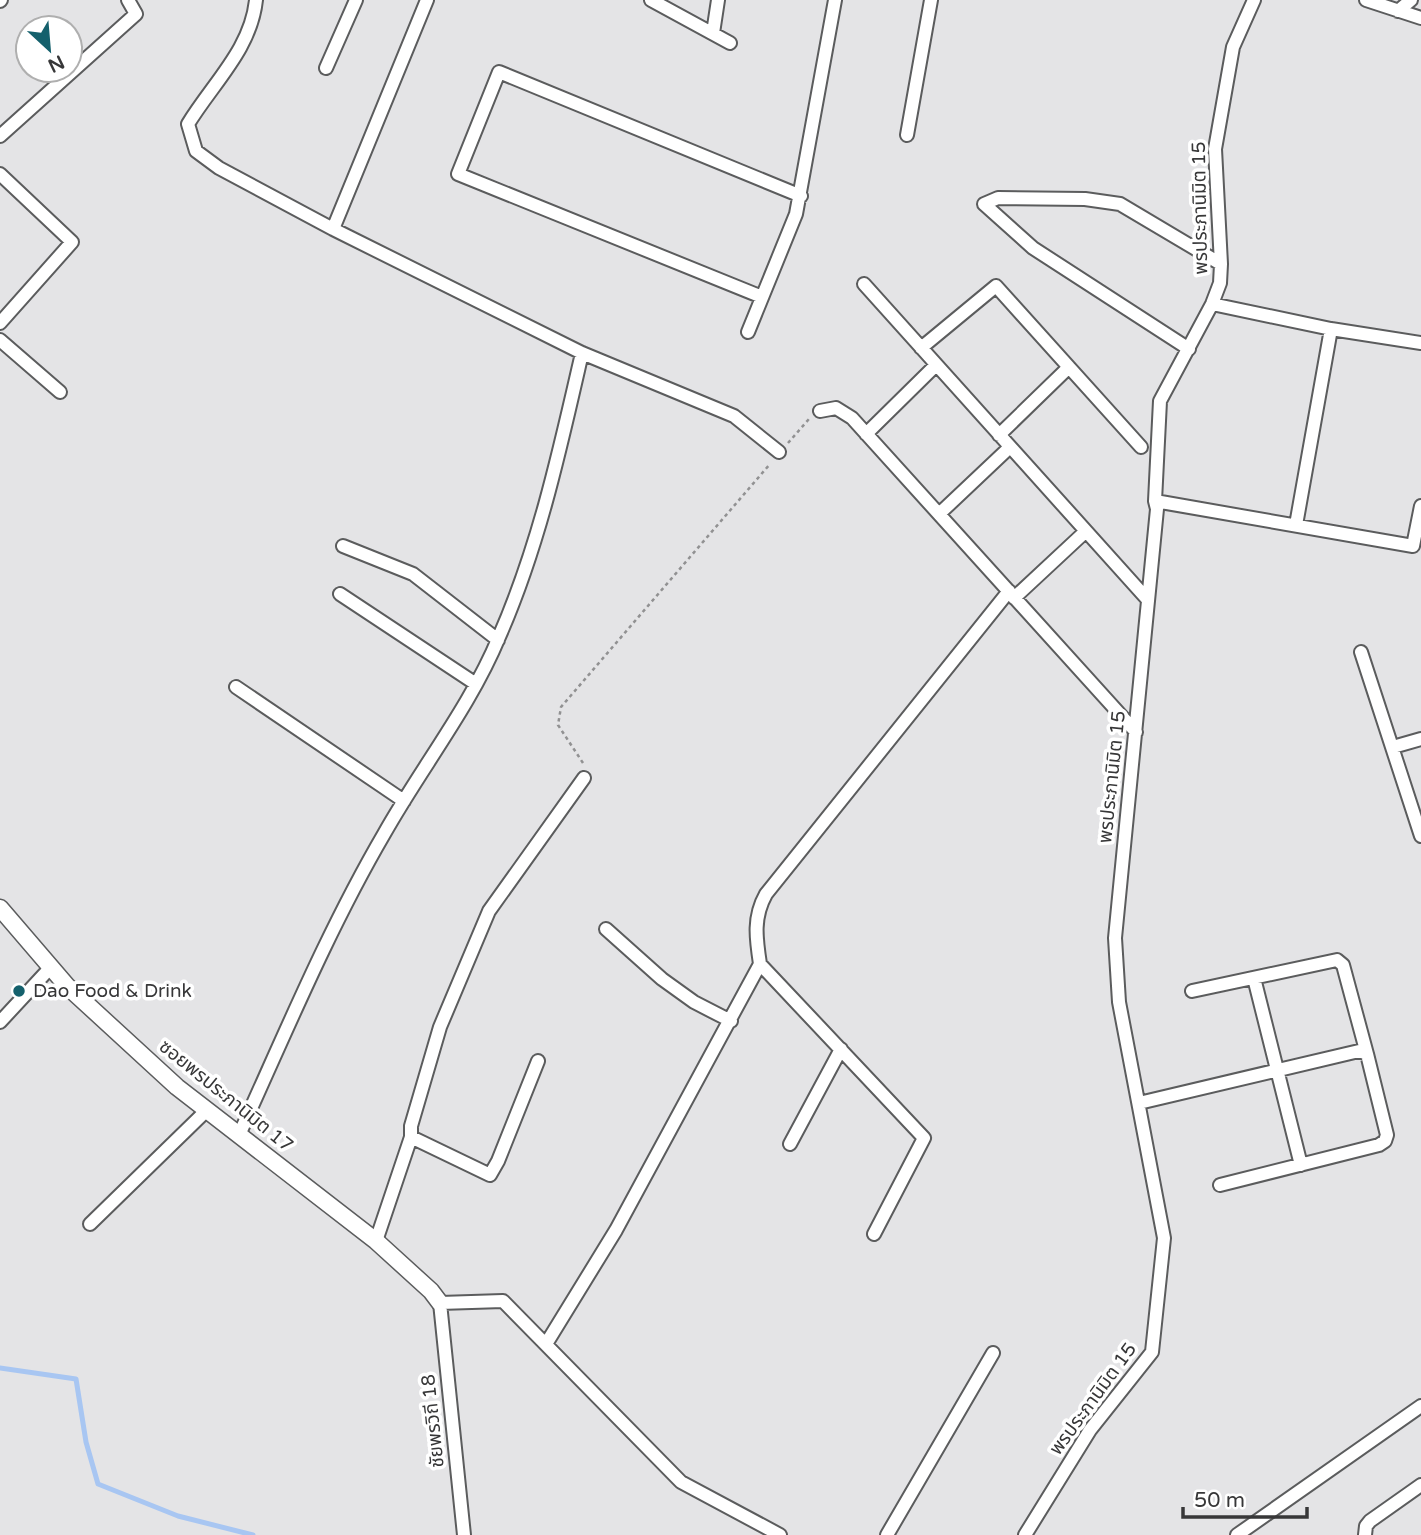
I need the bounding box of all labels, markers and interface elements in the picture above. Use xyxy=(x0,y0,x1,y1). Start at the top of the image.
north arrow xyxy=(14,14,84,84)
text: N xyxy=(44,50,68,77)
street label: พรประภานิมิต 15 xyxy=(1188,141,1212,275)
street label: พรประภานิมิต 15 xyxy=(1094,710,1130,844)
place label: Dao Food & Drink xyxy=(33,980,192,1002)
marker: Dao Food & Drink xyxy=(11,983,27,999)
street label: ซอยพรประภานิมิต 17 xyxy=(155,1035,297,1157)
street label: พรประภานิมิต 15 xyxy=(1045,1339,1141,1459)
street label: ชัยพรวิถี 18 xyxy=(417,1373,449,1469)
scale bar xyxy=(1183,1476,1307,1520)
text: 50 m xyxy=(1194,1488,1245,1513)

